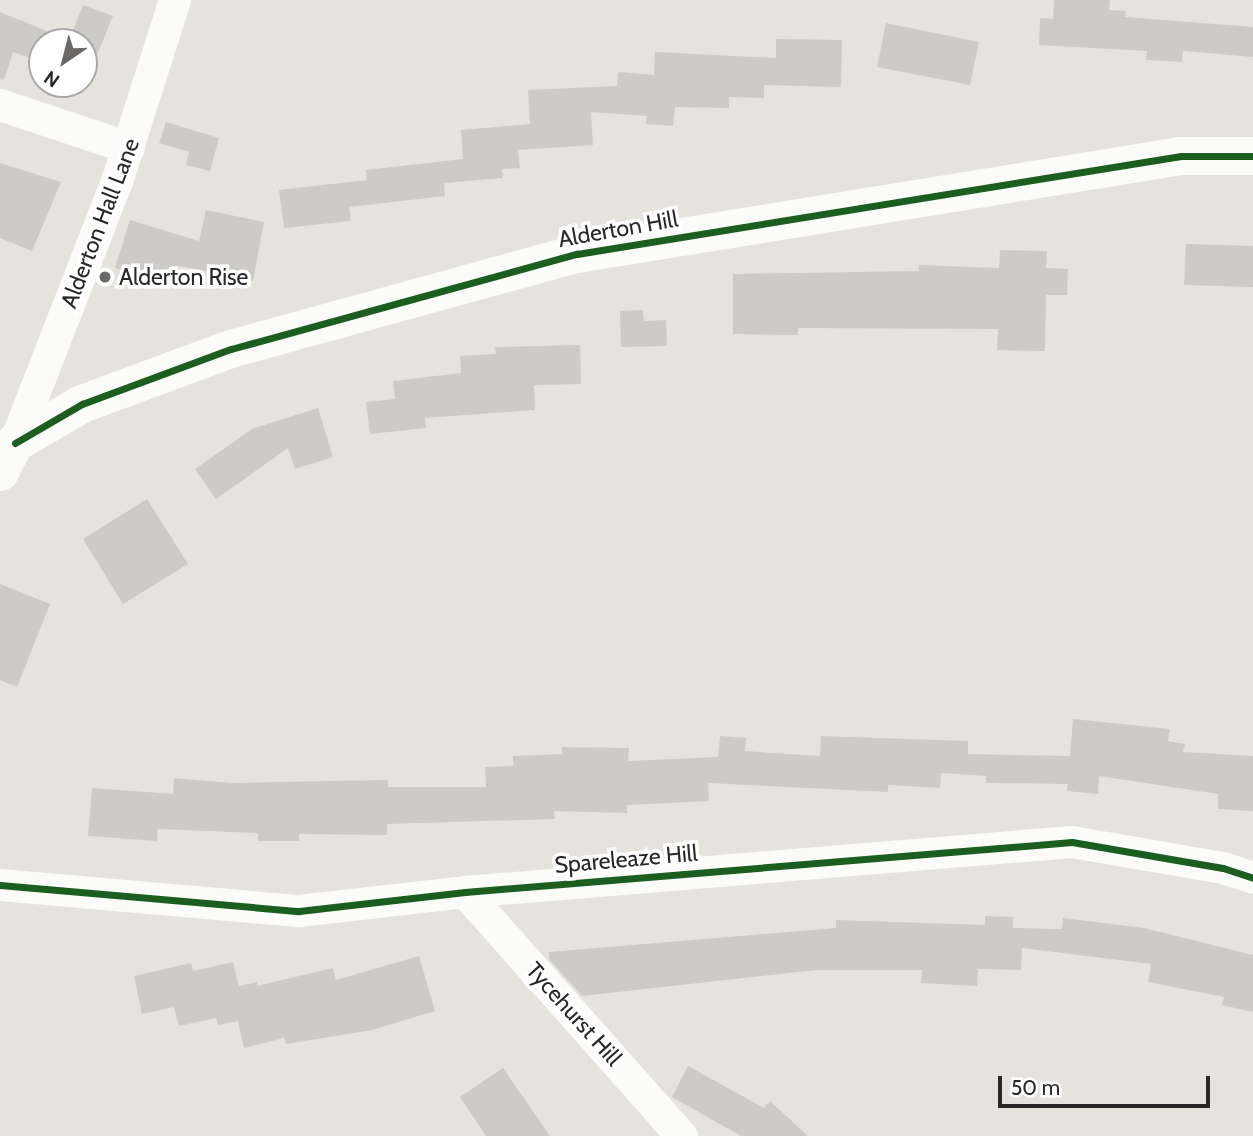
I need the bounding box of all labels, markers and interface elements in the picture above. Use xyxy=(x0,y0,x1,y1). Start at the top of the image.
north arrow xyxy=(28,28,98,98)
text: N xyxy=(40,66,64,92)
street label: Alderton Hall Lane xyxy=(55,134,145,312)
street label: Alderton Hill xyxy=(556,205,680,253)
place label: Alderton Rise xyxy=(119,263,248,291)
marker: Alderton Rise xyxy=(97,269,113,285)
street label: Spareleaze Hill xyxy=(553,839,699,879)
street label: Tycehurst Hill xyxy=(520,957,628,1071)
scale bar xyxy=(1001,1062,1213,1106)
text: 50 m xyxy=(1011,1075,1060,1100)

